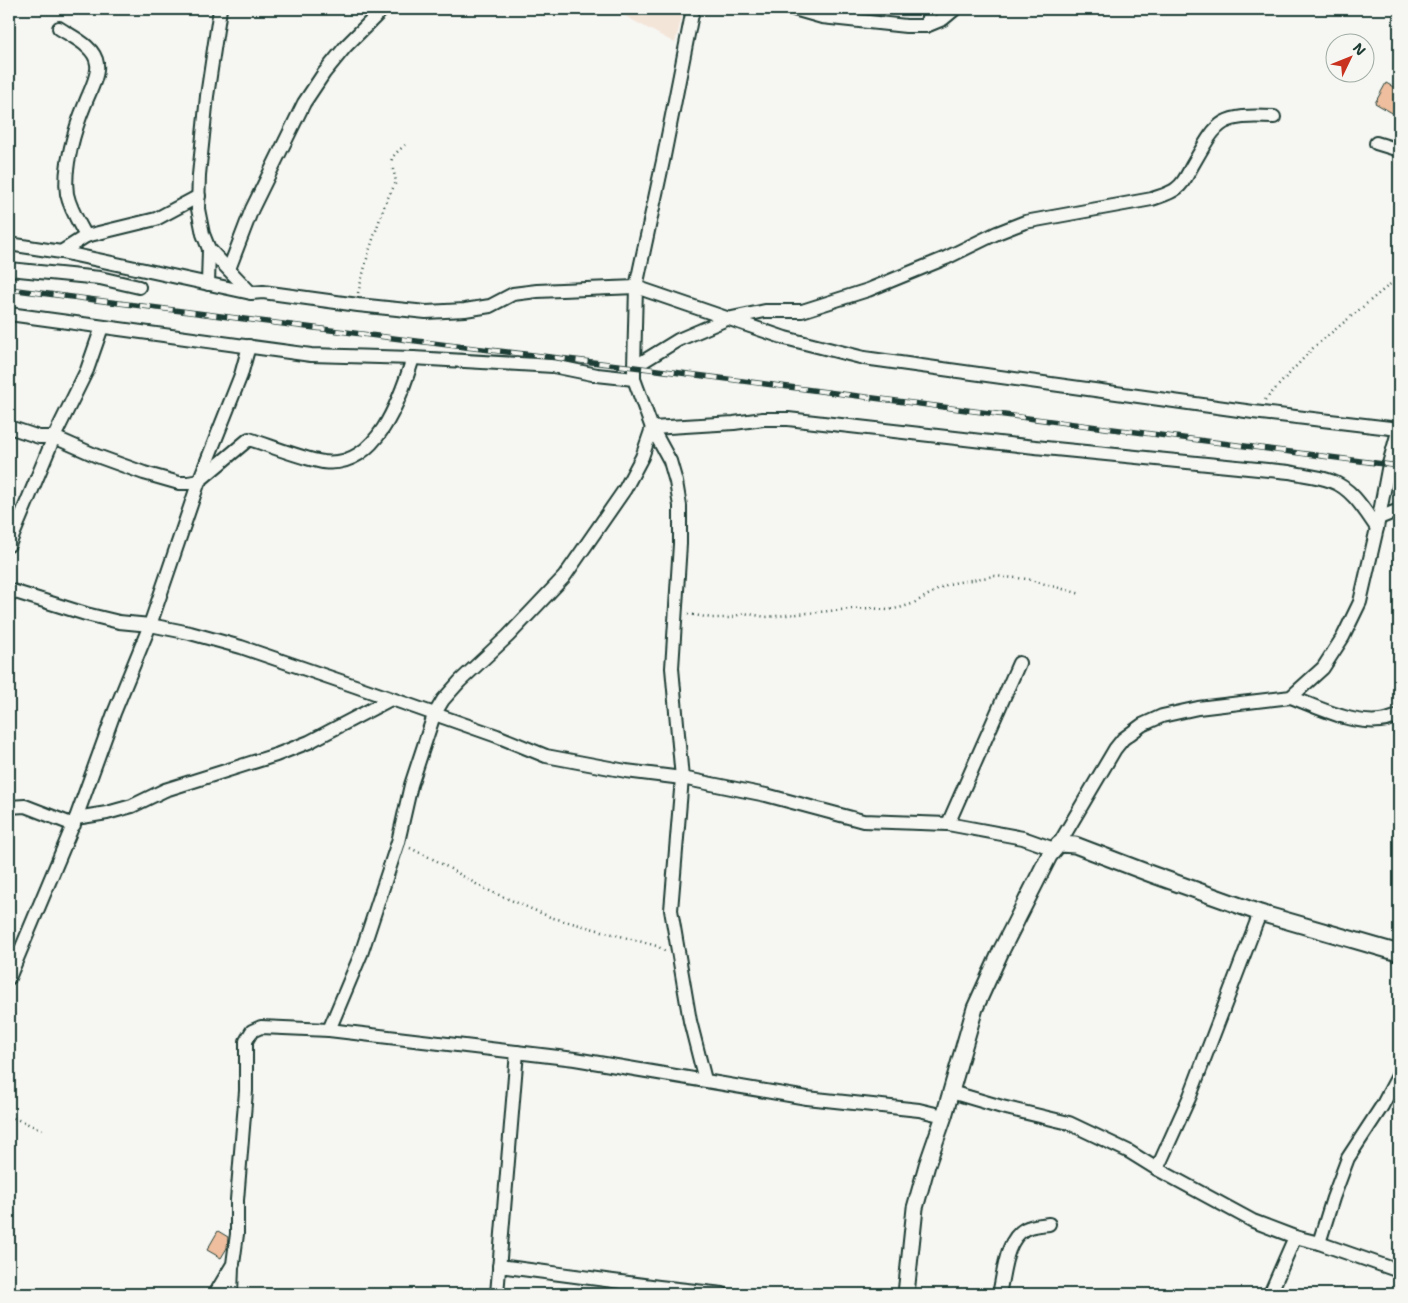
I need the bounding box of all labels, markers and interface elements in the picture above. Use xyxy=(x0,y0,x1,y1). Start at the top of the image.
north arrow xyxy=(1326,32,1376,82)
text: N xyxy=(1349,39,1370,59)

